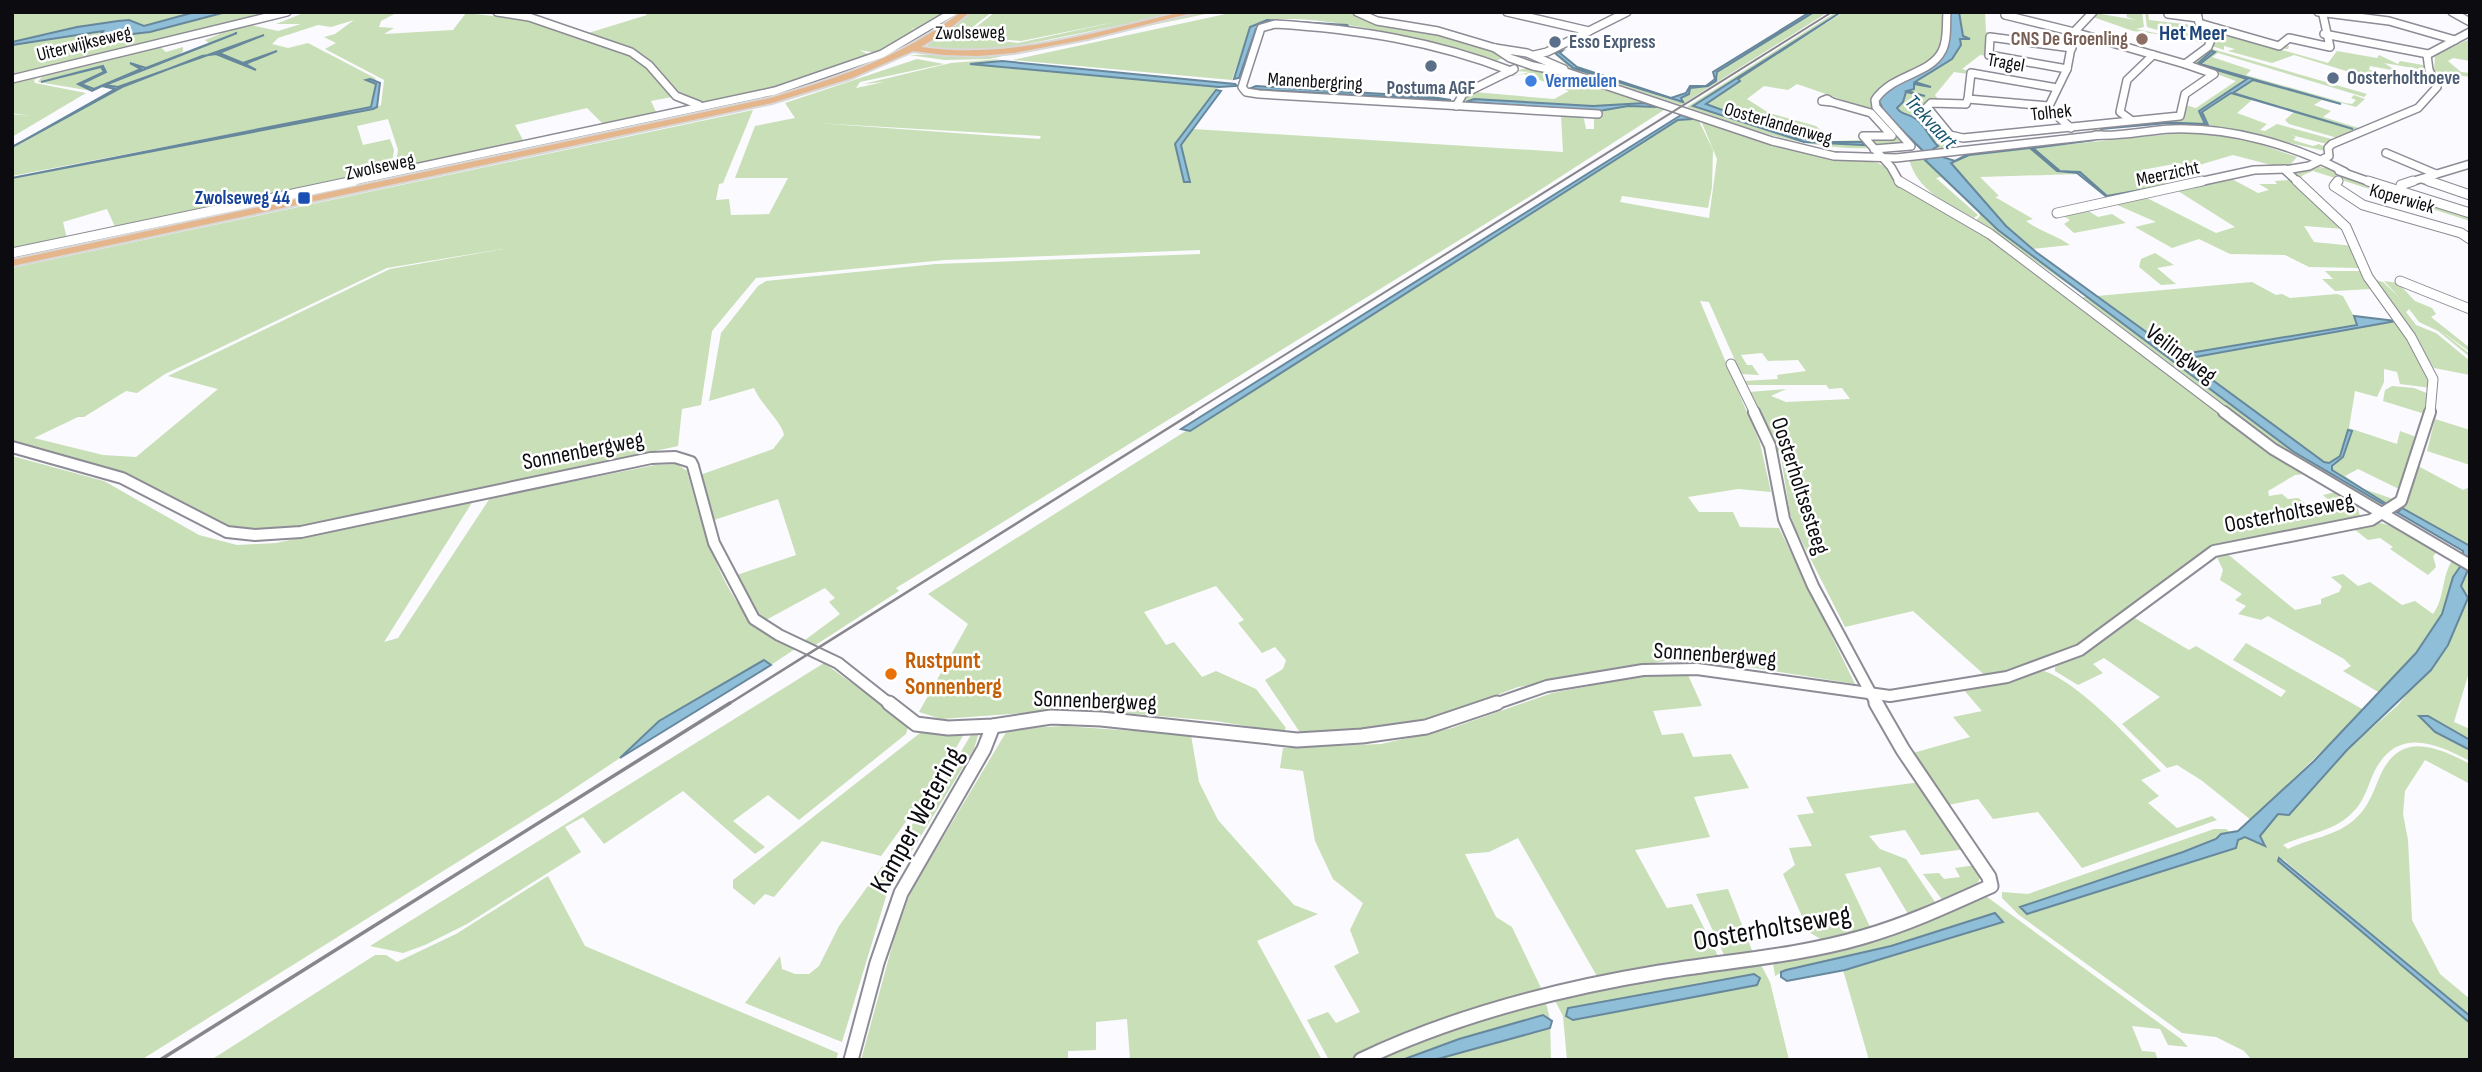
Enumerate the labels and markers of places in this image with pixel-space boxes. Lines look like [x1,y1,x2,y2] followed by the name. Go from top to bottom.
[2011,28,2128,51] place label: CNS De Groenling
[1569,31,1656,54] place label: Esso Express
[2134,31,2150,47] marker: CNS De Groenling
[1547,34,1563,50] marker: Esso Express
[1423,58,1439,74] marker: Postuma AGF
[2347,67,2460,90] place label: Oosterholthoeve
[1545,70,1617,93] place label: Vermeulen
[2325,70,2341,86] marker: Oosterholthoeve
[1523,73,1539,89] marker: Vermeulen
[1387,77,1475,100] place label: Postuma AGF
[195,187,290,210] place label: Zwolseweg 44
[296,190,312,206] marker: Zwolseweg 44
[905,647,1002,701] place label: Rustpunt Sonnenberg
[883,666,899,682] marker: Rustpunt Sonnenberg

